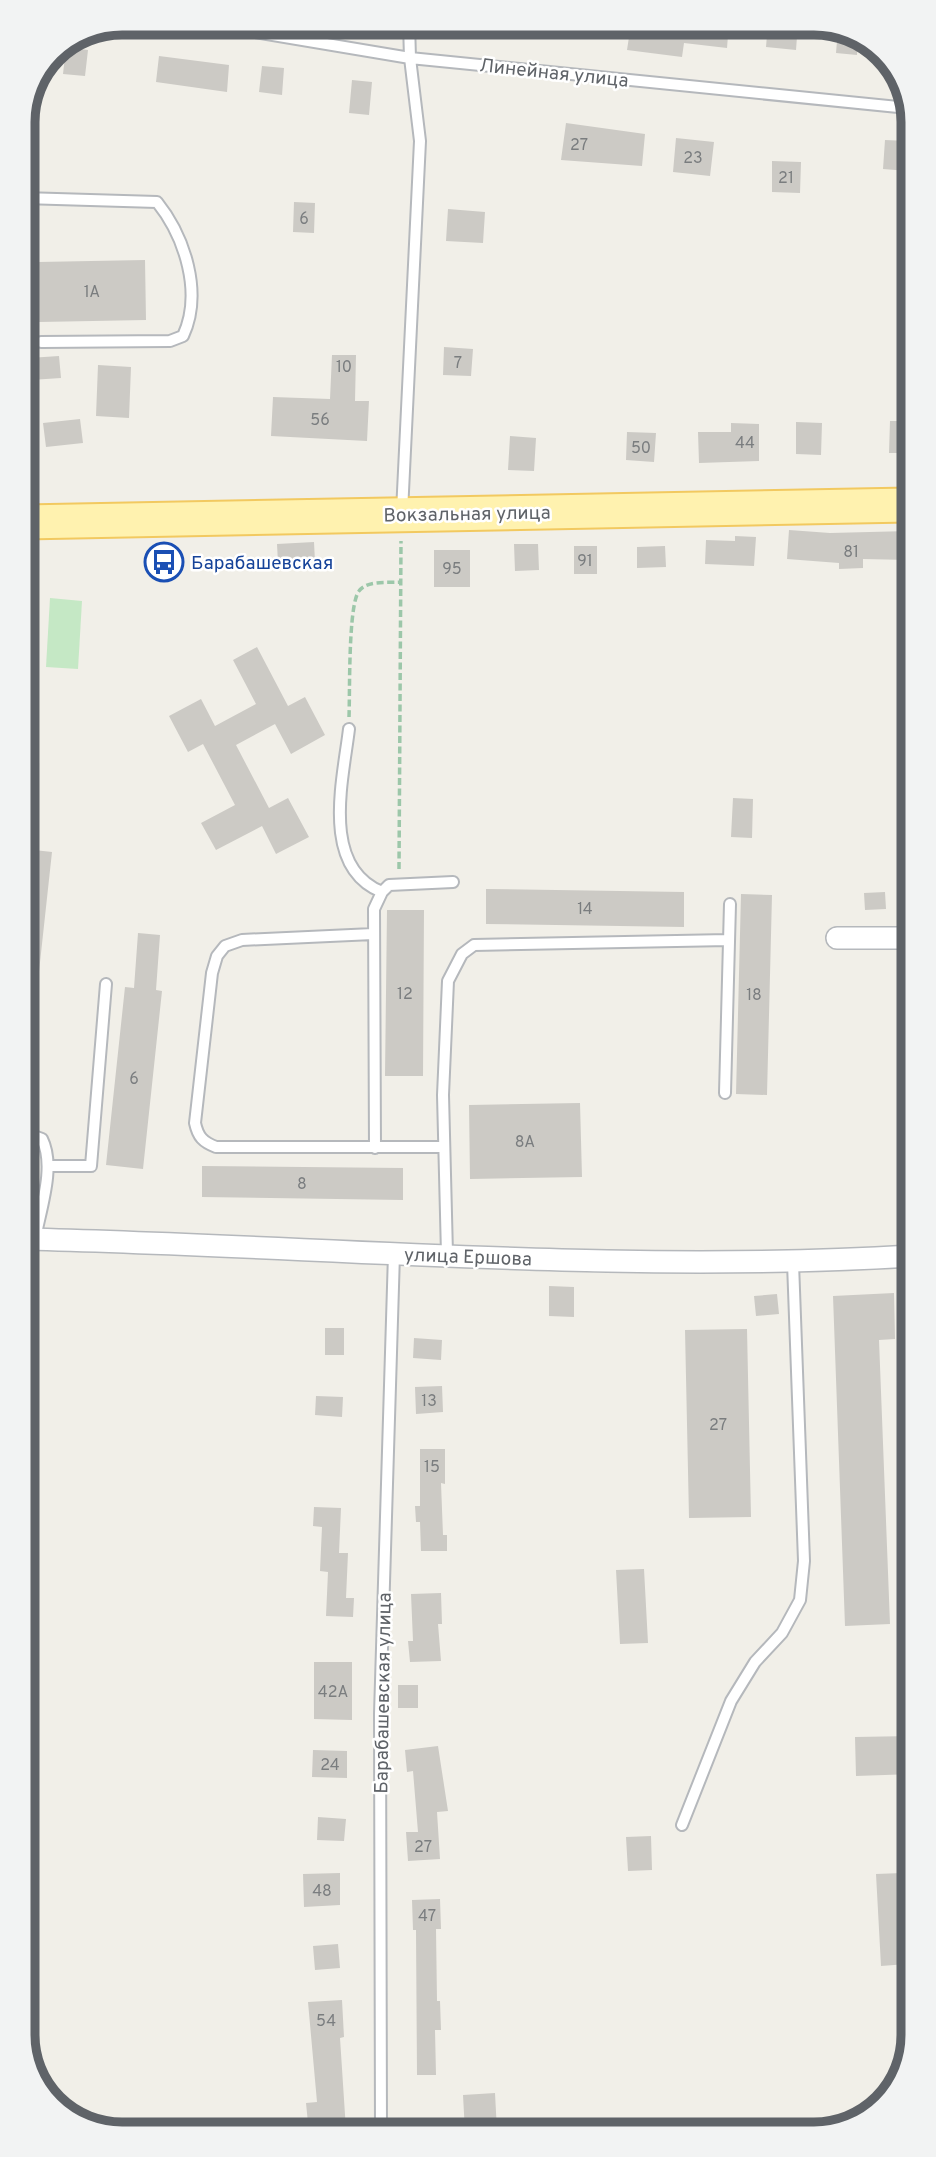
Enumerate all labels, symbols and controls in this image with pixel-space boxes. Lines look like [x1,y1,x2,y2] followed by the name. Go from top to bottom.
[478,54,630,94] street label: Линейная улица
[570,136,588,156] house number: 27
[683,149,703,169] house number: 23
[778,169,794,189] house number: 21
[299,210,309,230] house number: 6
[84,283,100,303] house number: 1А
[454,354,462,374] house number: 7
[336,358,352,378] house number: 10
[310,411,330,431] house number: 56
[735,434,755,454] house number: 44
[631,439,651,459] house number: 50
[383,502,551,528] street label: Вокзальная улица
[143,541,185,583] bus stop icon: Барабашевская
[843,543,859,563] house number: 81
[191,552,333,576] place label: Барабашевская
[577,552,593,572] house number: 91
[442,560,462,580] house number: 95
[577,900,593,920] house number: 14
[397,985,413,1005] house number: 12
[746,986,762,1006] house number: 18
[129,1070,139,1090] house number: 6
[515,1133,535,1153] house number: 8А
[297,1175,307,1195] house number: 8
[403,1244,532,1272] street label: улица Ершова
[421,1392,437,1412] house number: 13
[709,1416,727,1436] house number: 27
[424,1458,440,1478] house number: 15
[370,1592,398,1794] street label: Барабашевская улица
[318,1683,348,1703] house number: 42А
[320,1756,340,1776] house number: 24
[414,1838,432,1858] house number: 27
[312,1882,332,1902] house number: 48
[418,1907,436,1927] house number: 47
[316,2012,336,2032] house number: 54

